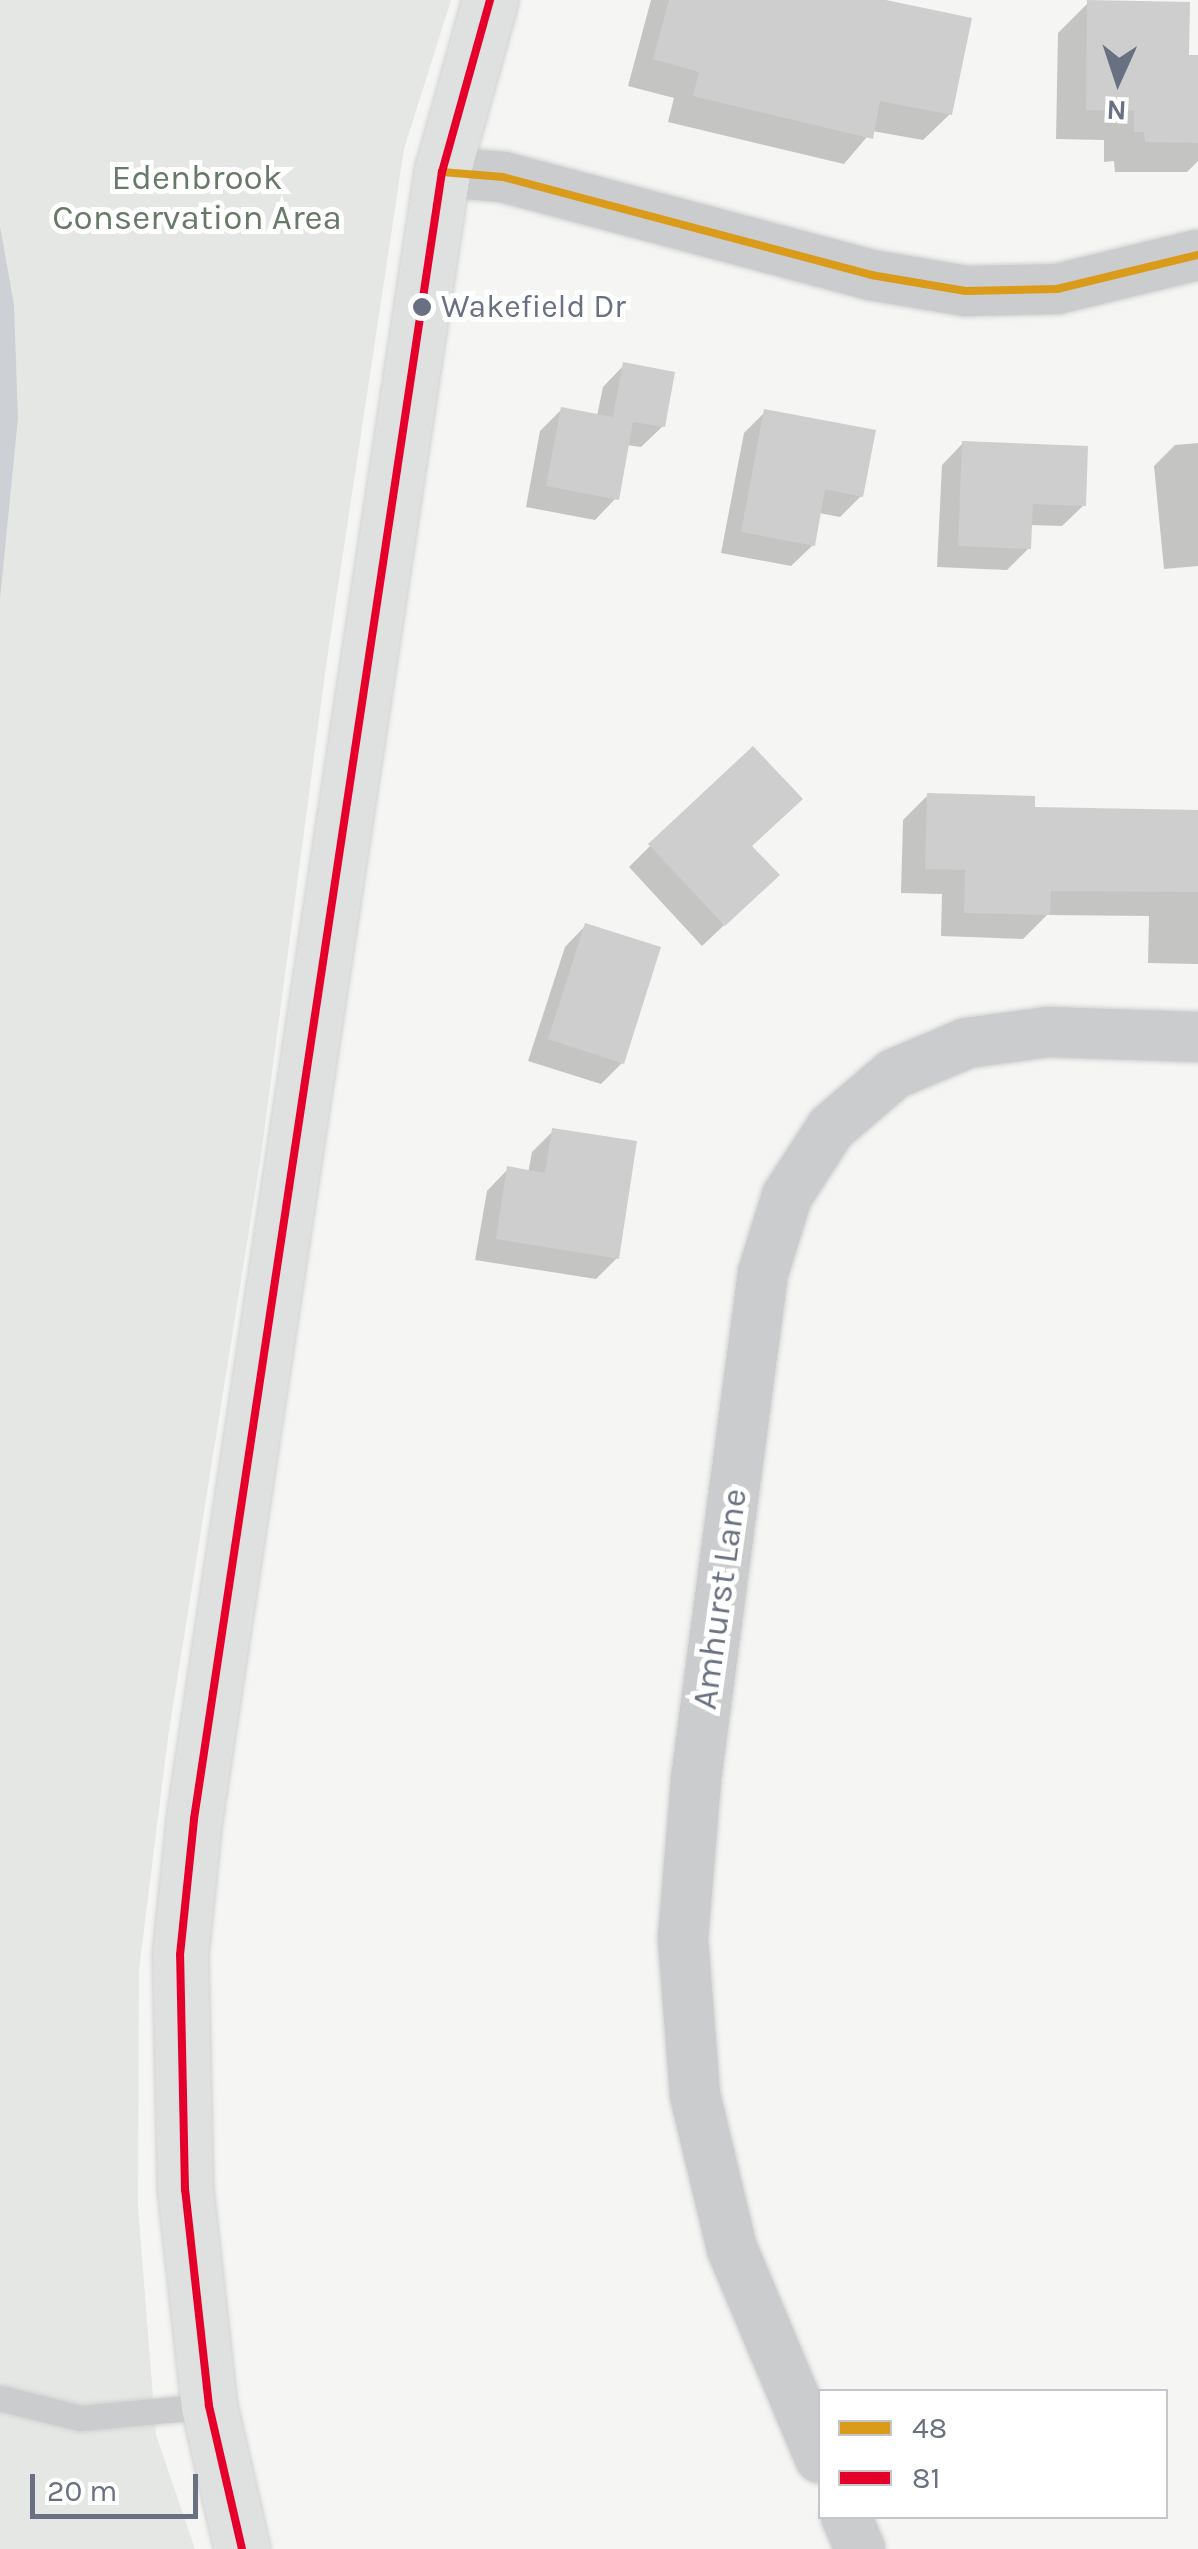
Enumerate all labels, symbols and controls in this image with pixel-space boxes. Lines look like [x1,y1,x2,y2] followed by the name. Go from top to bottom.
[1068,30,1168,130] north arrow
[1106,93,1127,127] text: N
[52,157,342,239] park label: Edenbrook Conservation Area
[441,288,626,326] place label: Wakefield Dr
[412,297,432,317] marker: Wakefield Dr
[684,1486,756,1712] street label: Amhurst Lane
[818,2389,1168,2519] legend
[912,2410,947,2446] text: 48
[35,2454,202,2516] scale bar
[912,2460,940,2496] text: 81
[47,2473,117,2509] text: 20 m

